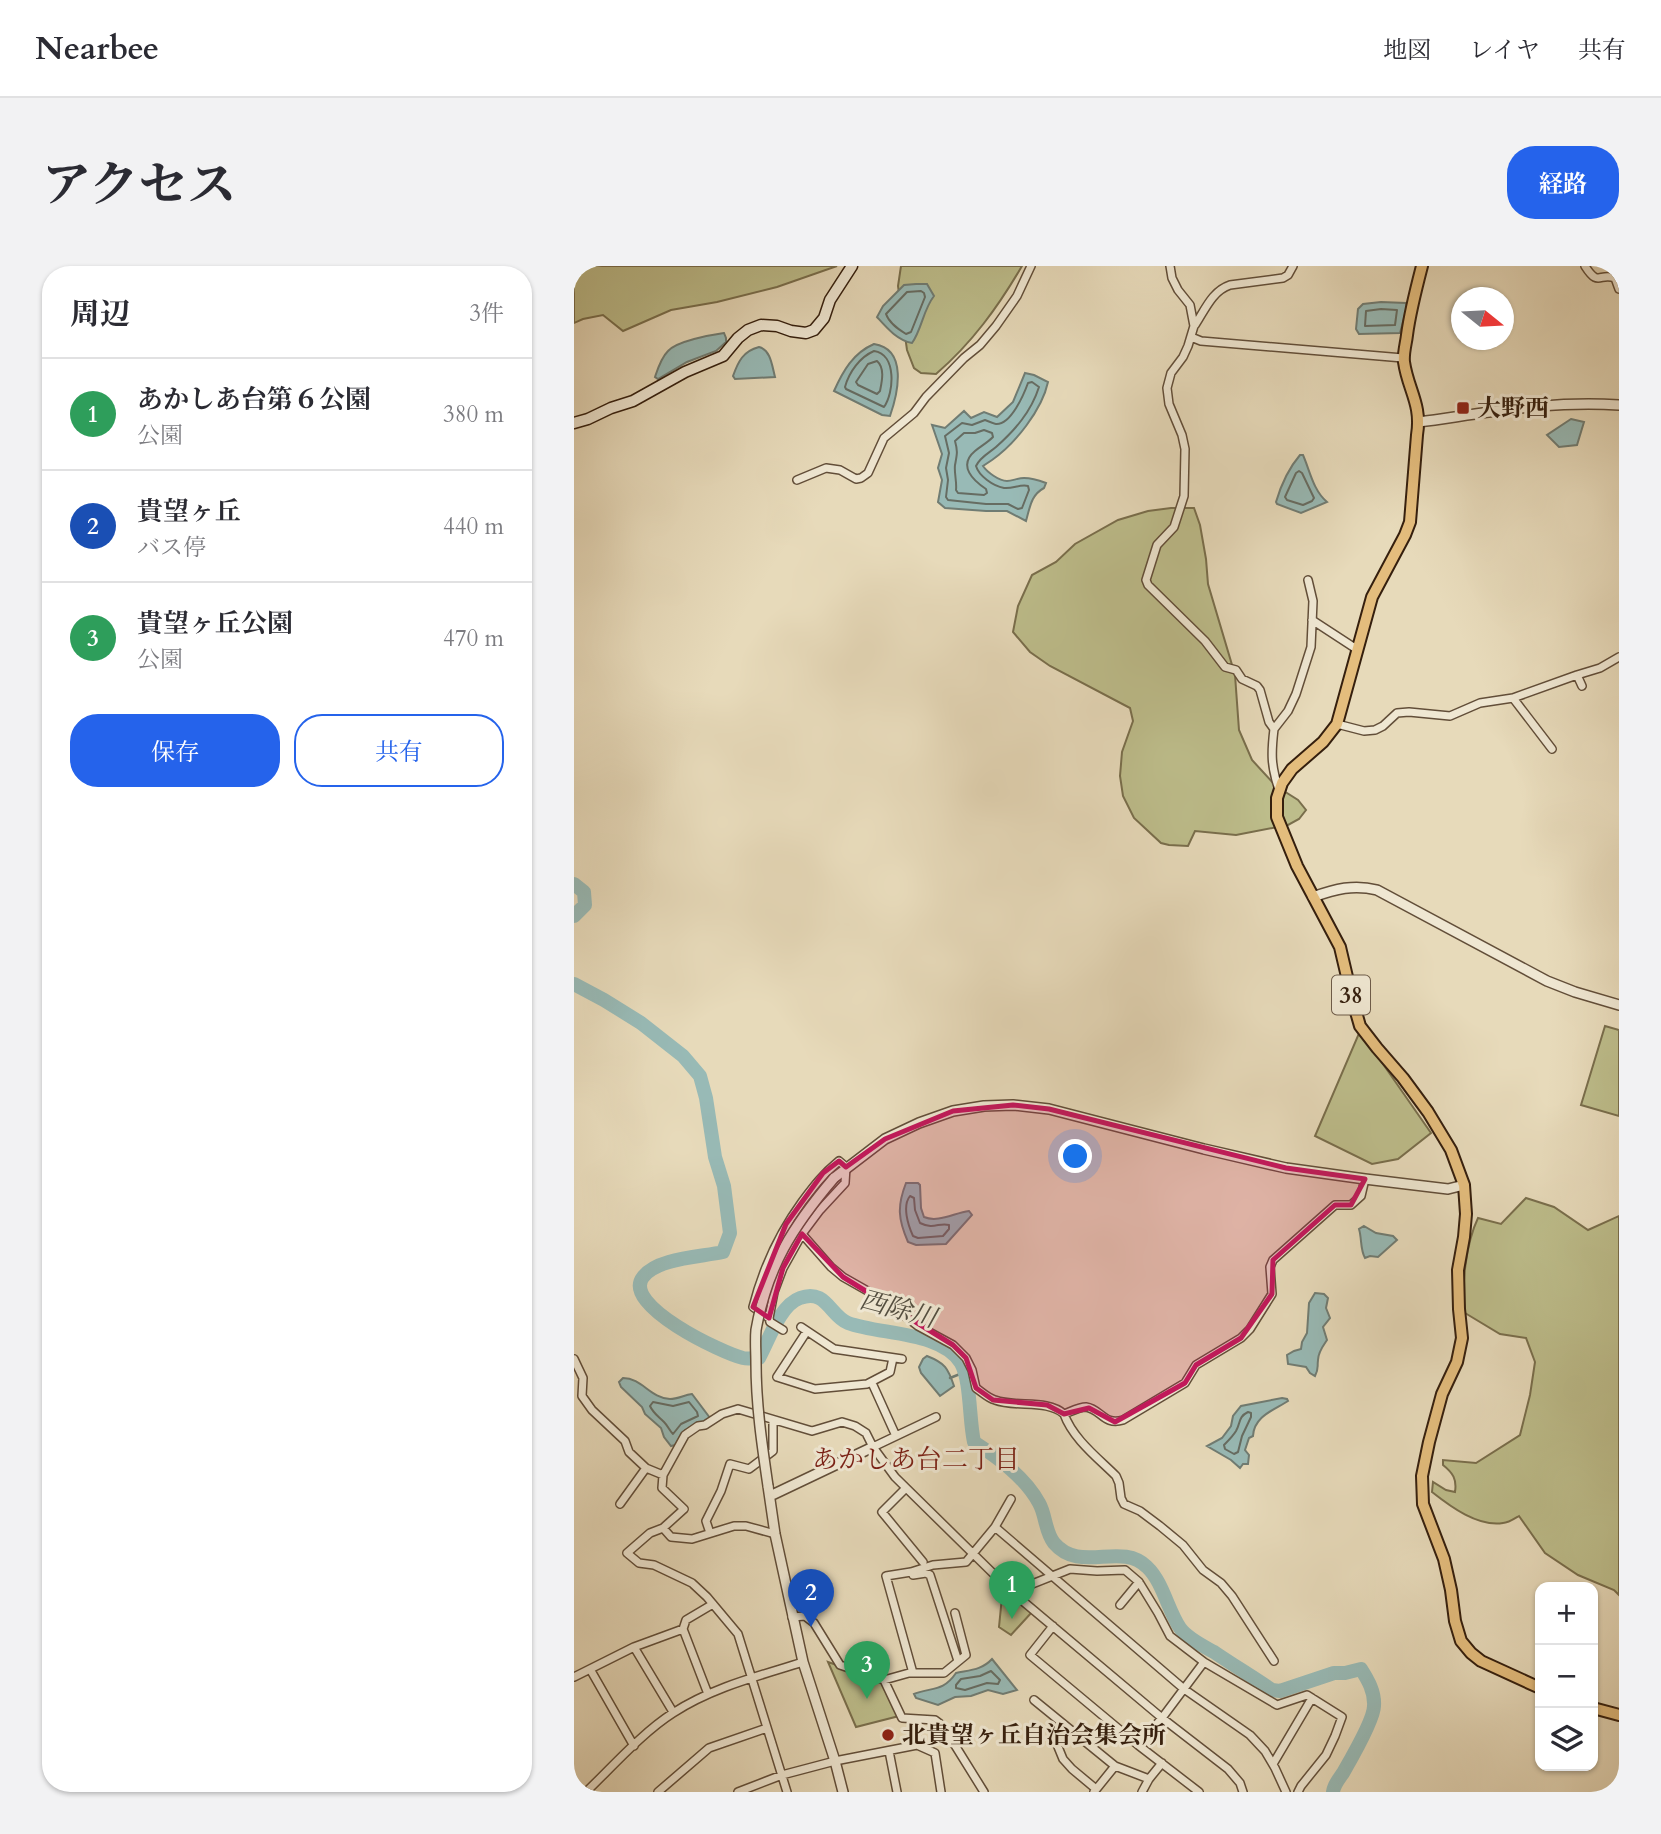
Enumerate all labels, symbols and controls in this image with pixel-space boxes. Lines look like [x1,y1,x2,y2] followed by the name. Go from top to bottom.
[35,26,159,71] text: Nearbee
[1383,34,1431,67] text: 地図
[1469,34,1540,67] text: レイヤ
[1578,34,1626,67] text: 共有
[1507,146,1619,219] button: 経路
[42,152,237,219] text: アクセス
[1451,287,1514,350] north arrow
[70,294,130,335] text: 周辺
[469,298,504,329] text: 3件
[137,382,371,417] text: あかしあ台第６公園
[1477,392,1549,425] place label: 大野西
[87,399,99,430] text: 1
[443,399,504,430] text: 380 m
[1455,400,1471,416] marker: 大野西
[137,420,183,451] text: 公園
[137,494,241,529] text: 貴望ヶ丘
[87,511,99,542] text: 2
[443,511,504,542] text: 440 m
[137,532,206,563] text: バス停
[137,606,293,641] text: 貴望ヶ丘公園
[87,623,99,654] text: 3
[443,623,504,654] text: 470 m
[137,644,183,675] text: 公園
[70,714,280,787] button: 保存
[294,714,504,787] button: 共有
[1332,975,1370,1014] road number: 38
[1058,1139,1092,1173] your location
[856,1282,943,1337] water label: 西除川
[812,1442,1020,1477] district label: あかしあ台二丁目
[989,1561,1035,1619] pin: 1
[788,1569,834,1627] pin: 2
[1535,1582,1598,1771] map controls
[1535,1582,1598,1645] button: +
[844,1641,890,1699] pin: 3
[1535,1645,1598,1708] button: −
[1535,1708,1598,1771] button: layers
[902,1719,1166,1752] place label: 北貴望ヶ丘自治会集会所
[880,1727,896,1743] marker: 北貴望ヶ丘自治会集会所

